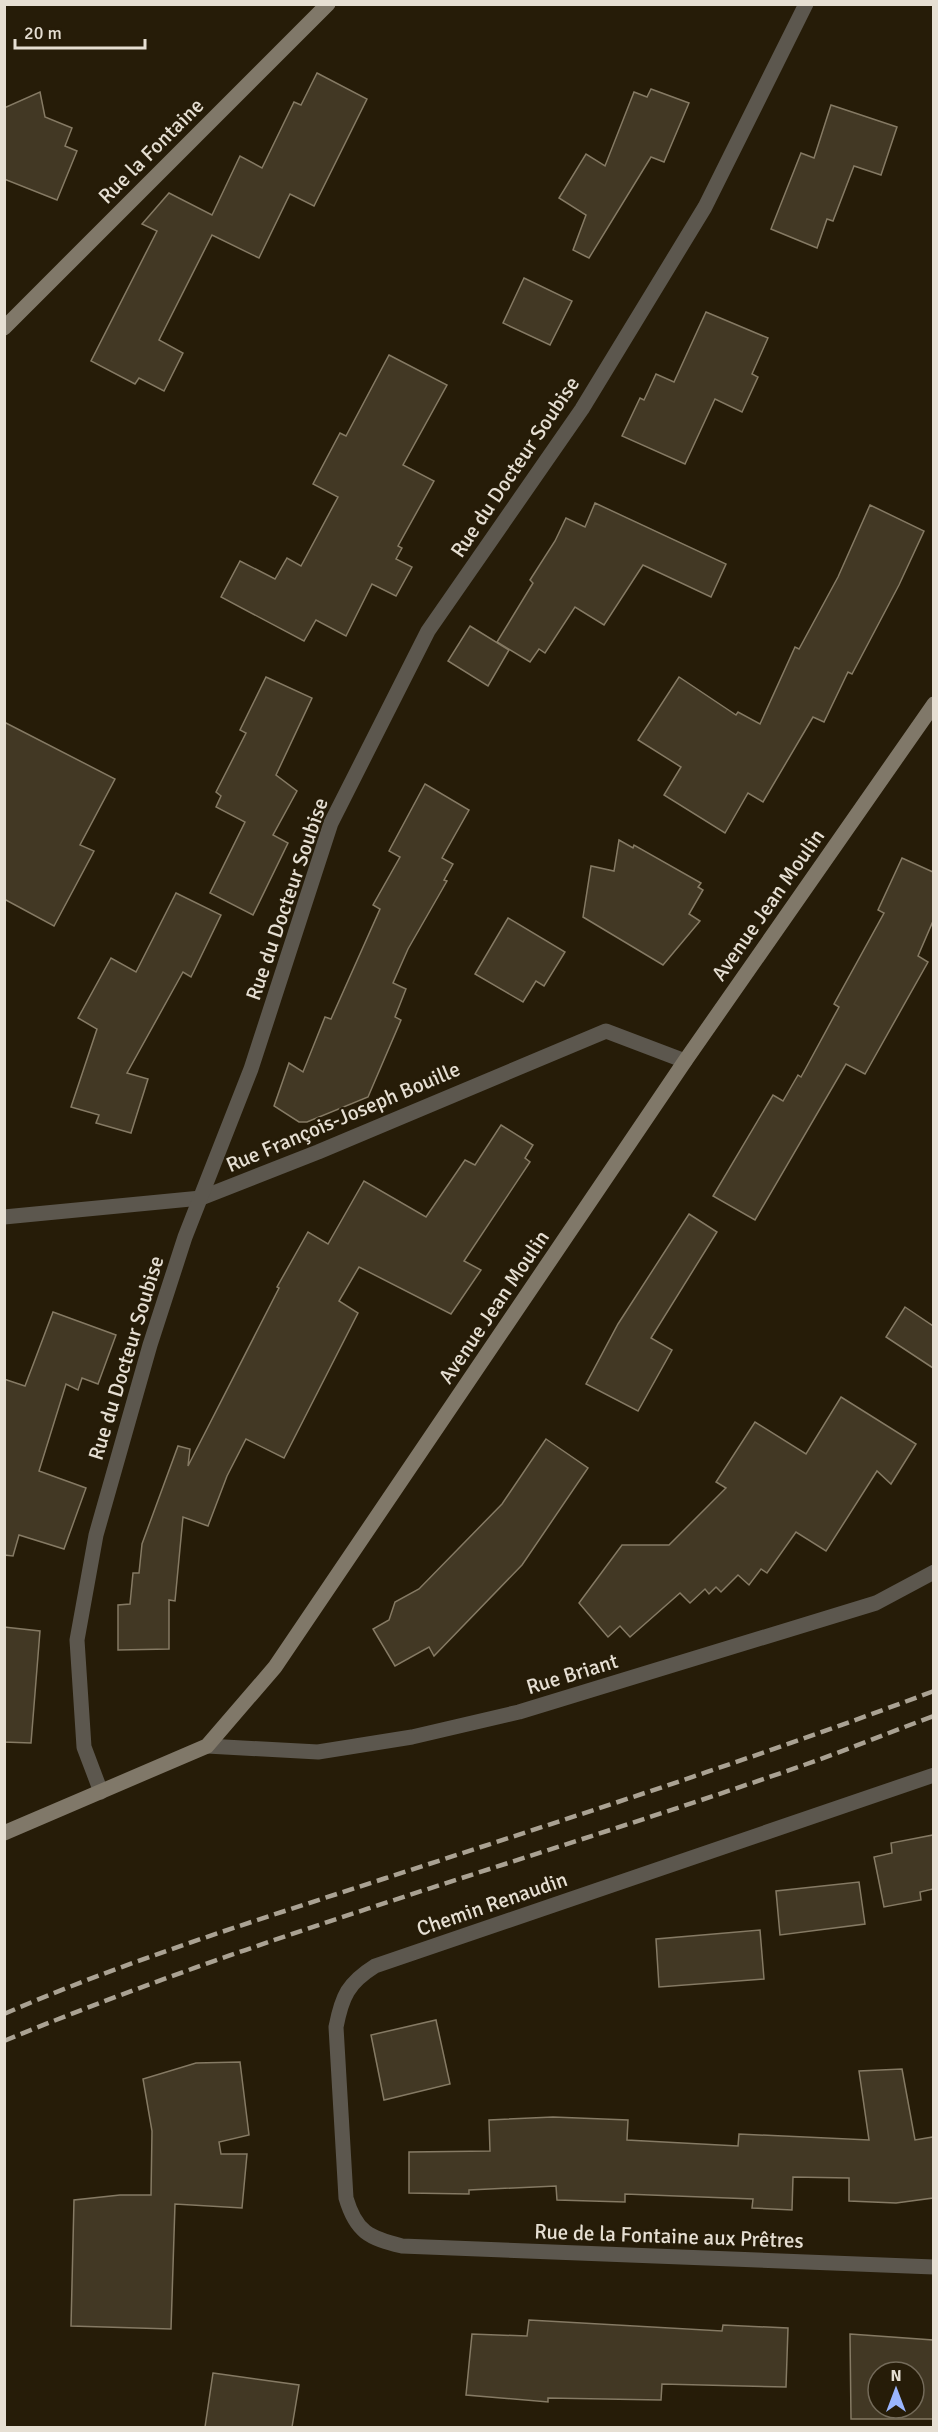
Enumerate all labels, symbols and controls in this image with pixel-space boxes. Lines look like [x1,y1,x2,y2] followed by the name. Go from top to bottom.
[15,12,146,50] scale bar
[24,22,62,44] text: 20 m
[93,93,209,209] street label: Rue la Fontaine
[445,372,585,562] street label: Rue du Docteur Soubise
[240,794,334,1004] street label: Rue du Docteur Soubise
[706,824,830,986] street label: Avenue Jean Moulin
[222,1056,464,1178] street label: Rue François-Joseph Bouille
[433,1225,555,1389] street label: Avenue Jean Moulin
[83,1253,169,1463] street label: Rue du Docteur Soubise
[523,1648,621,1700] street label: Rue Briant
[413,1866,571,1942] street label: Chemin Renaudin
[534,2218,804,2254] street label: Rue de la Fontaine aux Prêtres
[866,2360,926,2420] north arrow
[890,2366,902,2386] text: N

